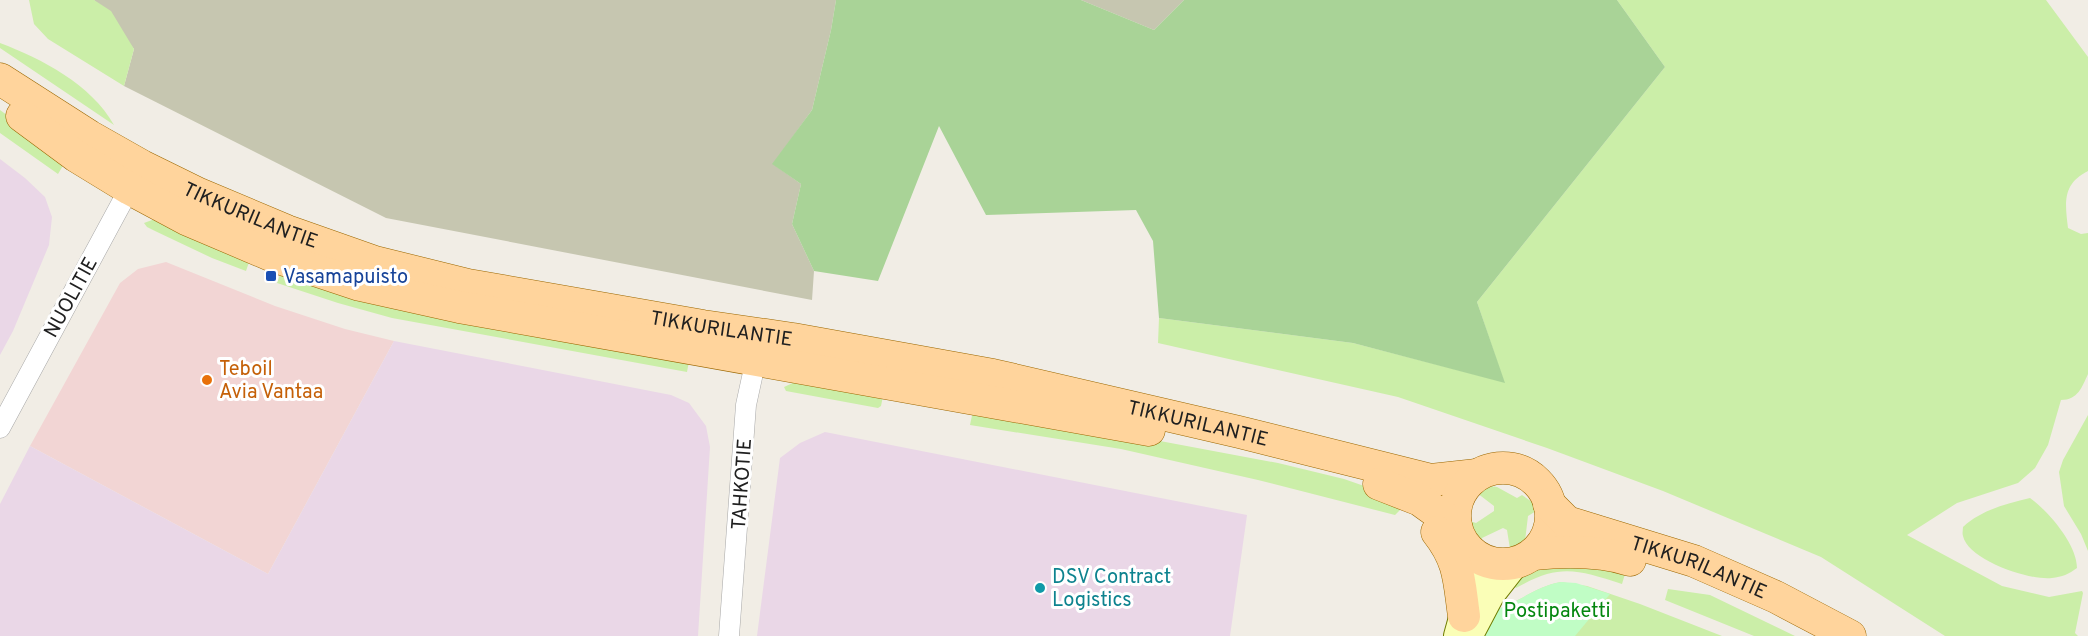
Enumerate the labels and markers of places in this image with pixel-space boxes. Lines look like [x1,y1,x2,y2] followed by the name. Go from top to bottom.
[283,265,408,291] place label: Vasamapuisto
[264,269,278,283] marker: Vasamapuisto
[219,357,323,406] place label: Teboil Avia Vantaa
[200,373,214,387] marker: Teboil Avia Vantaa
[1052,565,1171,614] place label: DSV Contract Logistics
[1033,581,1047,595] marker: DSV Contract Logistics

